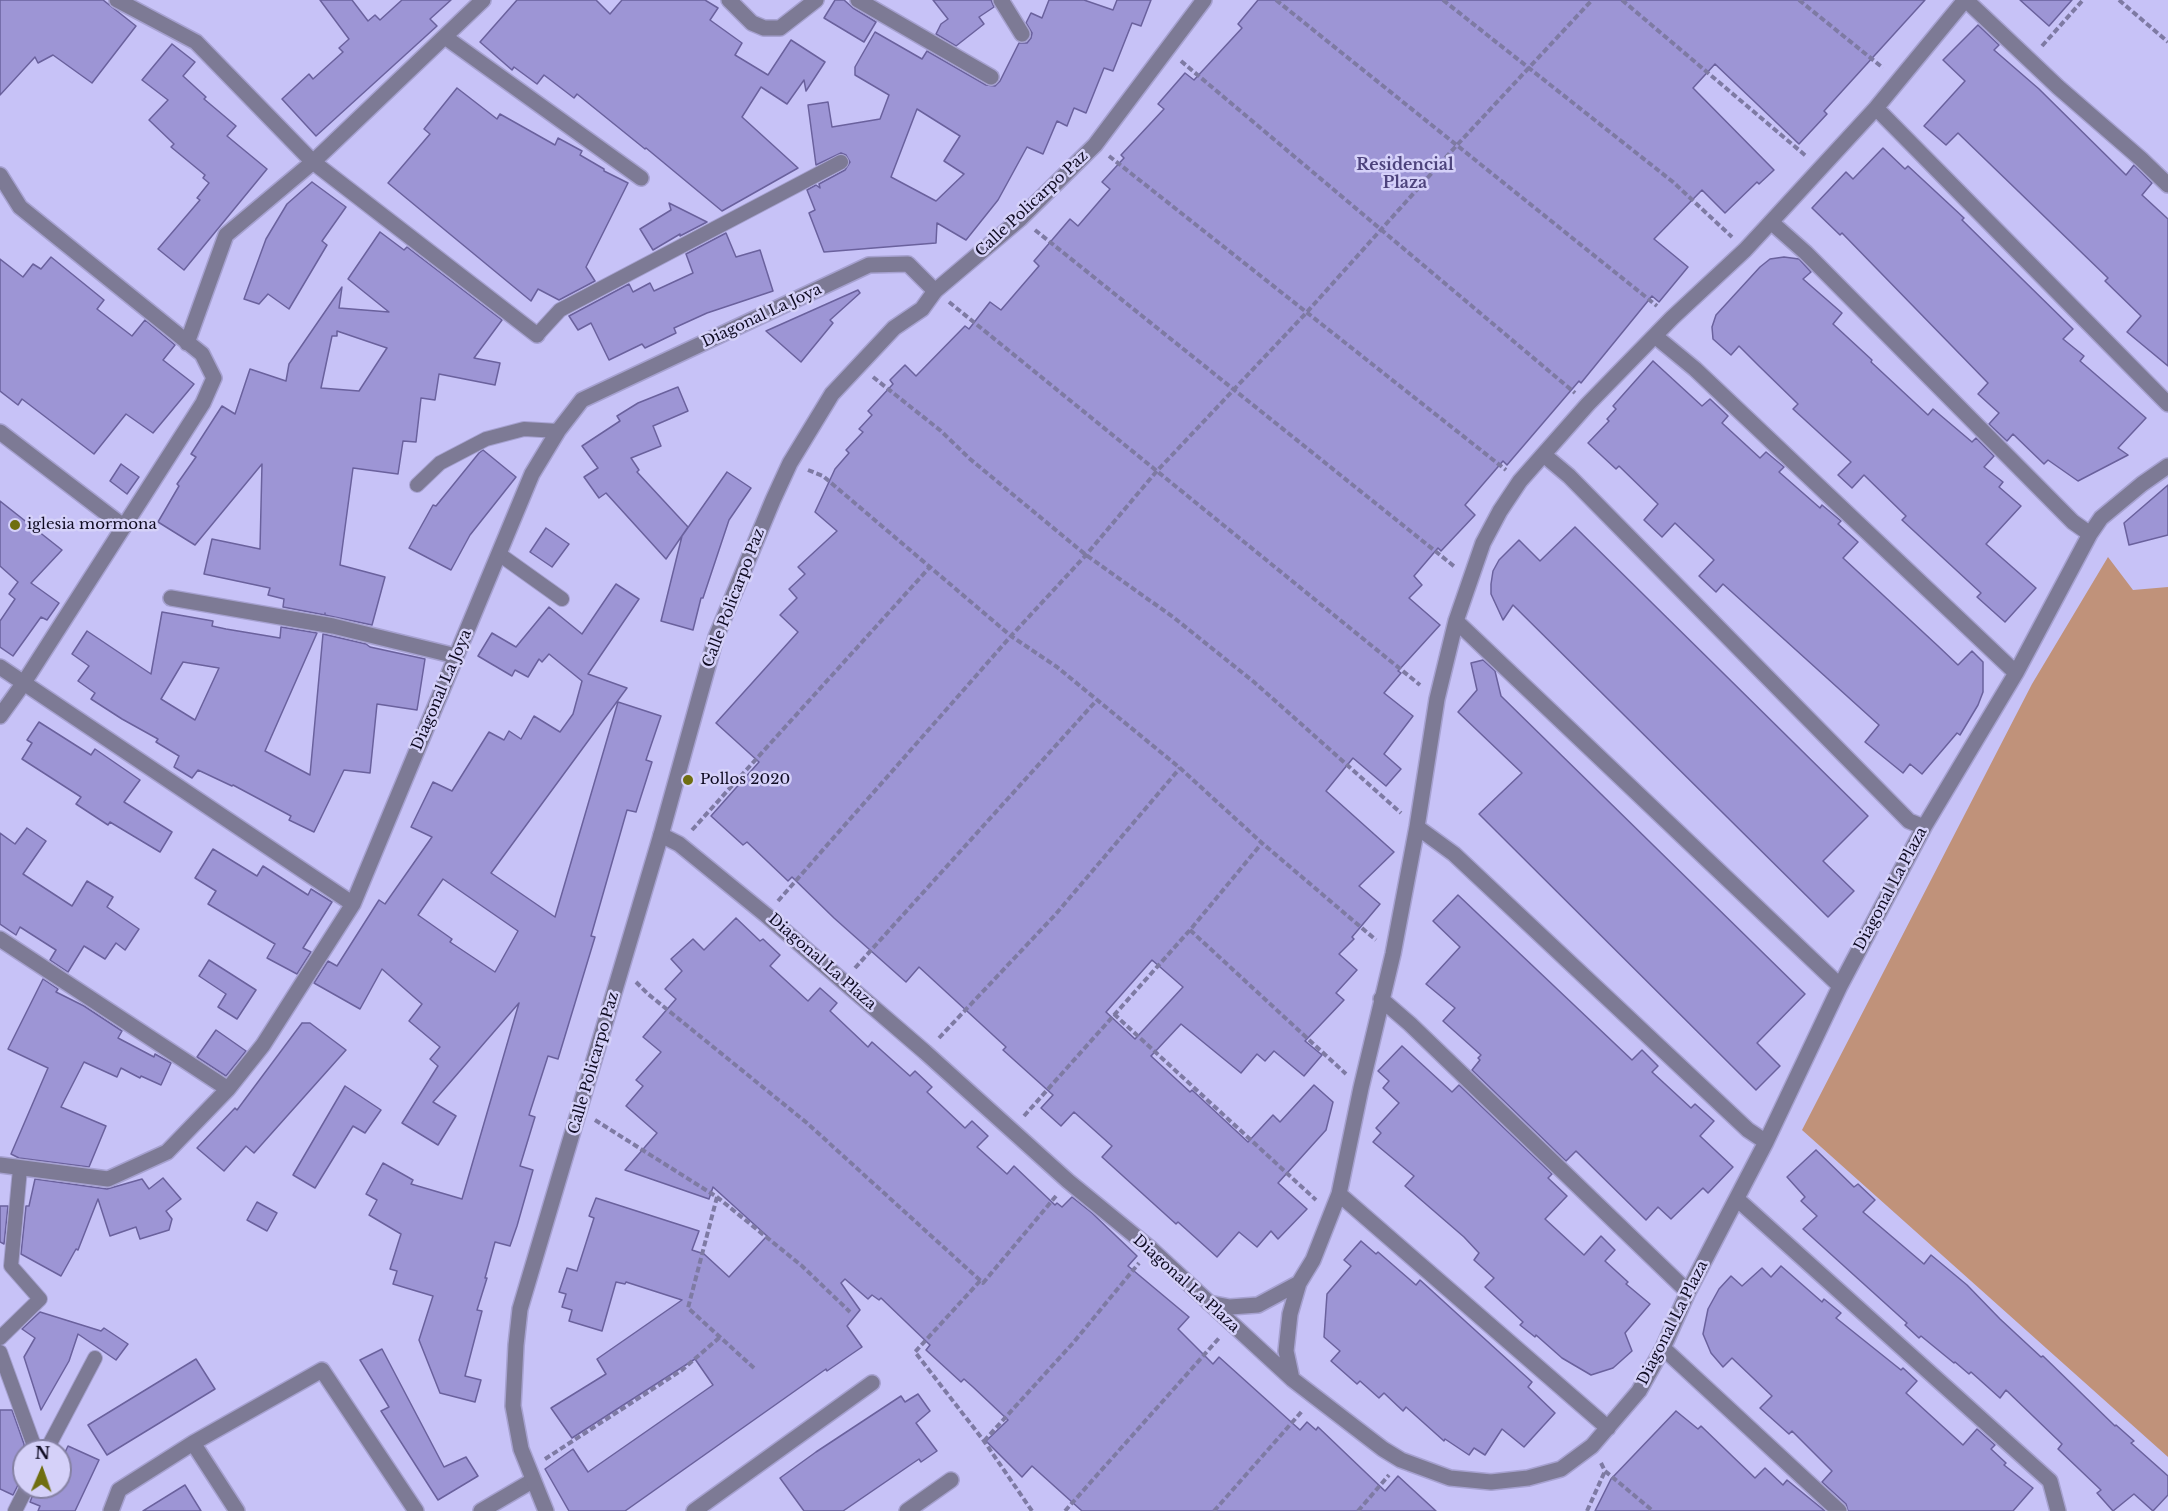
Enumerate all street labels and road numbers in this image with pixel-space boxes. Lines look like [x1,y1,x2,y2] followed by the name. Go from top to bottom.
[972,147,1092,261] street label: Calle Policarpo Paz
[700,280,824,352] street label: Diagonal La Joya
[699,526,769,670] street label: Calle Policarpo Paz
[408,627,476,753] street label: Diagonal La Joya
[1851,824,1931,954] street label: Diagonal La Plaza
[764,910,880,1014] street label: Diagonal La Plaza
[565,990,623,1136] street label: Calle Policarpo Paz
[1129,1232,1243,1336] street label: Diagonal La Plaza
[1634,1258,1712,1388] street label: Diagonal La Plaza

